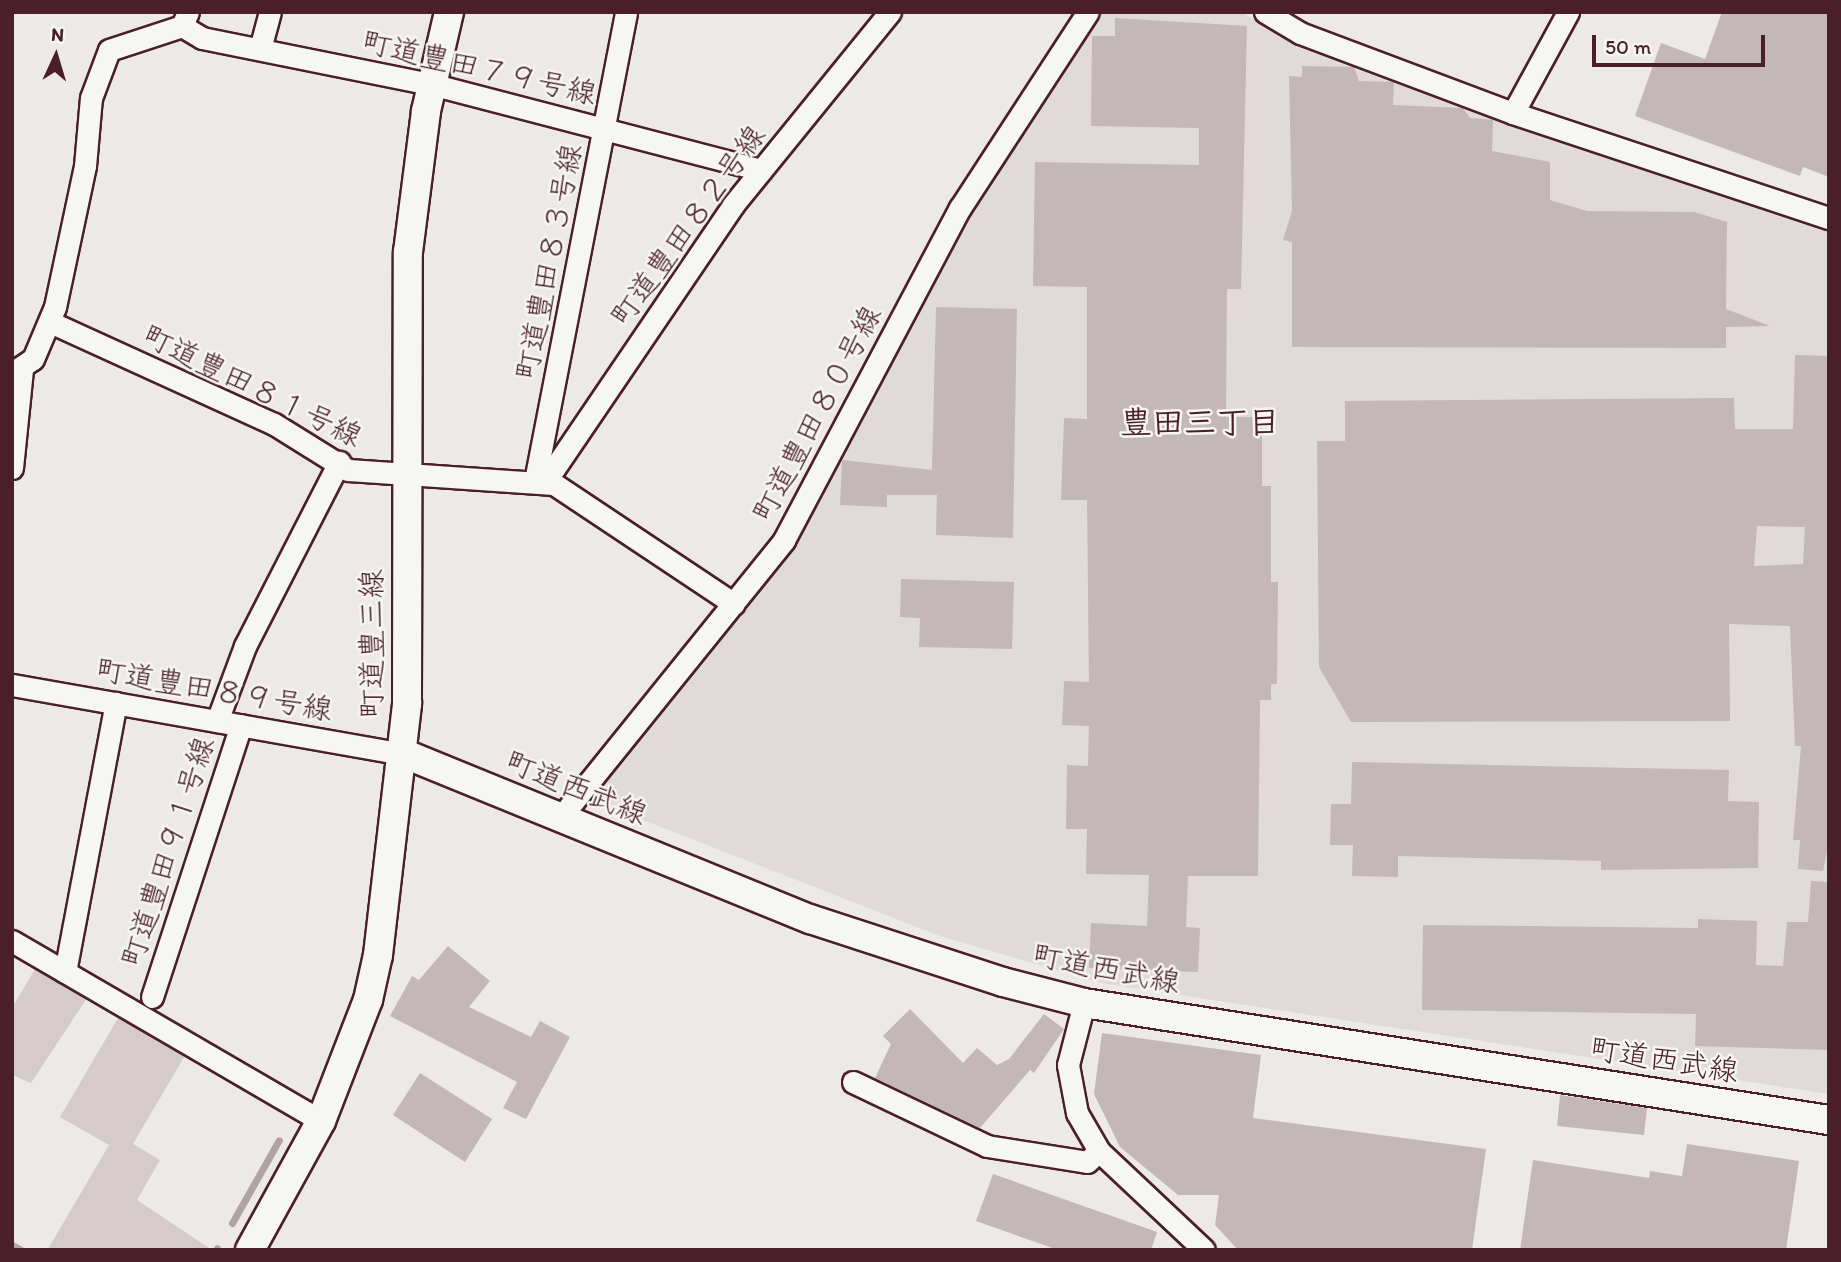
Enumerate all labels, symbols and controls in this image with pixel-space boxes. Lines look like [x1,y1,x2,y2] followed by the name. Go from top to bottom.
[21,21,91,91] north arrow
[1596,21,1769,65] scale bar
[50,23,65,46] text: N
[358,23,600,113] street label: 町道豊田７９号線
[1605,34,1651,59] text: 50 m
[603,118,773,334] street label: 町道豊田８２号線
[508,141,590,383] street label: 町道豊田８３号線
[745,300,889,528] street label: 町道豊田８０号線
[136,317,368,455] street label: 町道豊田８１号線
[1120,403,1280,441] district label: 豊田三丁目
[354,569,390,719] street label: 町道豊三線
[93,651,335,729] street label: 町道豊田８９号線
[114,732,222,972] street label: 町道豊田９１号線
[500,743,652,833] street label: 町道西武線
[1029,937,1183,1001] street label: 町道西武線
[1587,1030,1741,1090] street label: 町道西武線

